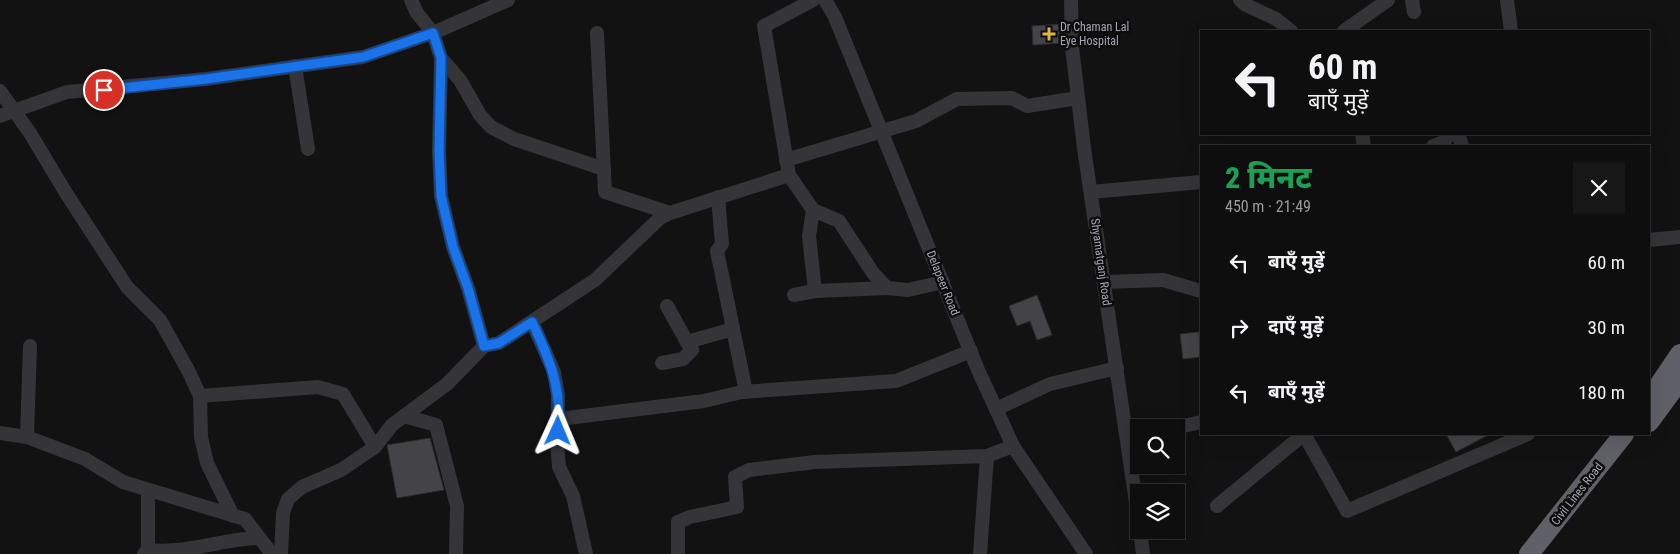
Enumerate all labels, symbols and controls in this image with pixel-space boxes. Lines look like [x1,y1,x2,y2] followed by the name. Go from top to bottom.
[1060,20,1129,48] place label: Dr Chaman Lal Eye Hospital
[1042,27,1056,41] marker: Dr Chaman Lal Eye Hospital
[1308,47,1377,88] text: 60 m
[1225,50,1290,115] icon: left
[83,69,125,111] pin
[90,76,118,104] icon: arrive
[1308,89,1368,114] text: बाएँ मुड़ें
[1225,160,1312,195] text: 2 मिनट
[1573,162,1625,214] button: close
[1225,197,1311,216] text: 450 m · 21:49
[1088,217,1114,307] street label: Shyamatganj Road
[924,249,962,317] street label: Delapeer Road
[1225,249,1253,277] icon: left
[1268,250,1324,273] text: बाएँ मुड़ें
[1588,251,1625,274] text: 60 m
[1225,314,1253,342] icon: right
[1268,315,1323,338] text: दाएँ मुड़ें
[1588,316,1625,339] text: 30 m
[1225,379,1253,407] icon: left
[1268,380,1324,403] text: बाएँ मुड़ें
[1578,381,1625,404] text: 180 m
[531,404,583,456] position arrow
[1130,419,1185,539] map controls
[1130,419,1185,474] button: search
[1548,460,1606,528] street label: Civil Lines Road
[1130,484,1185,539] button: layers

